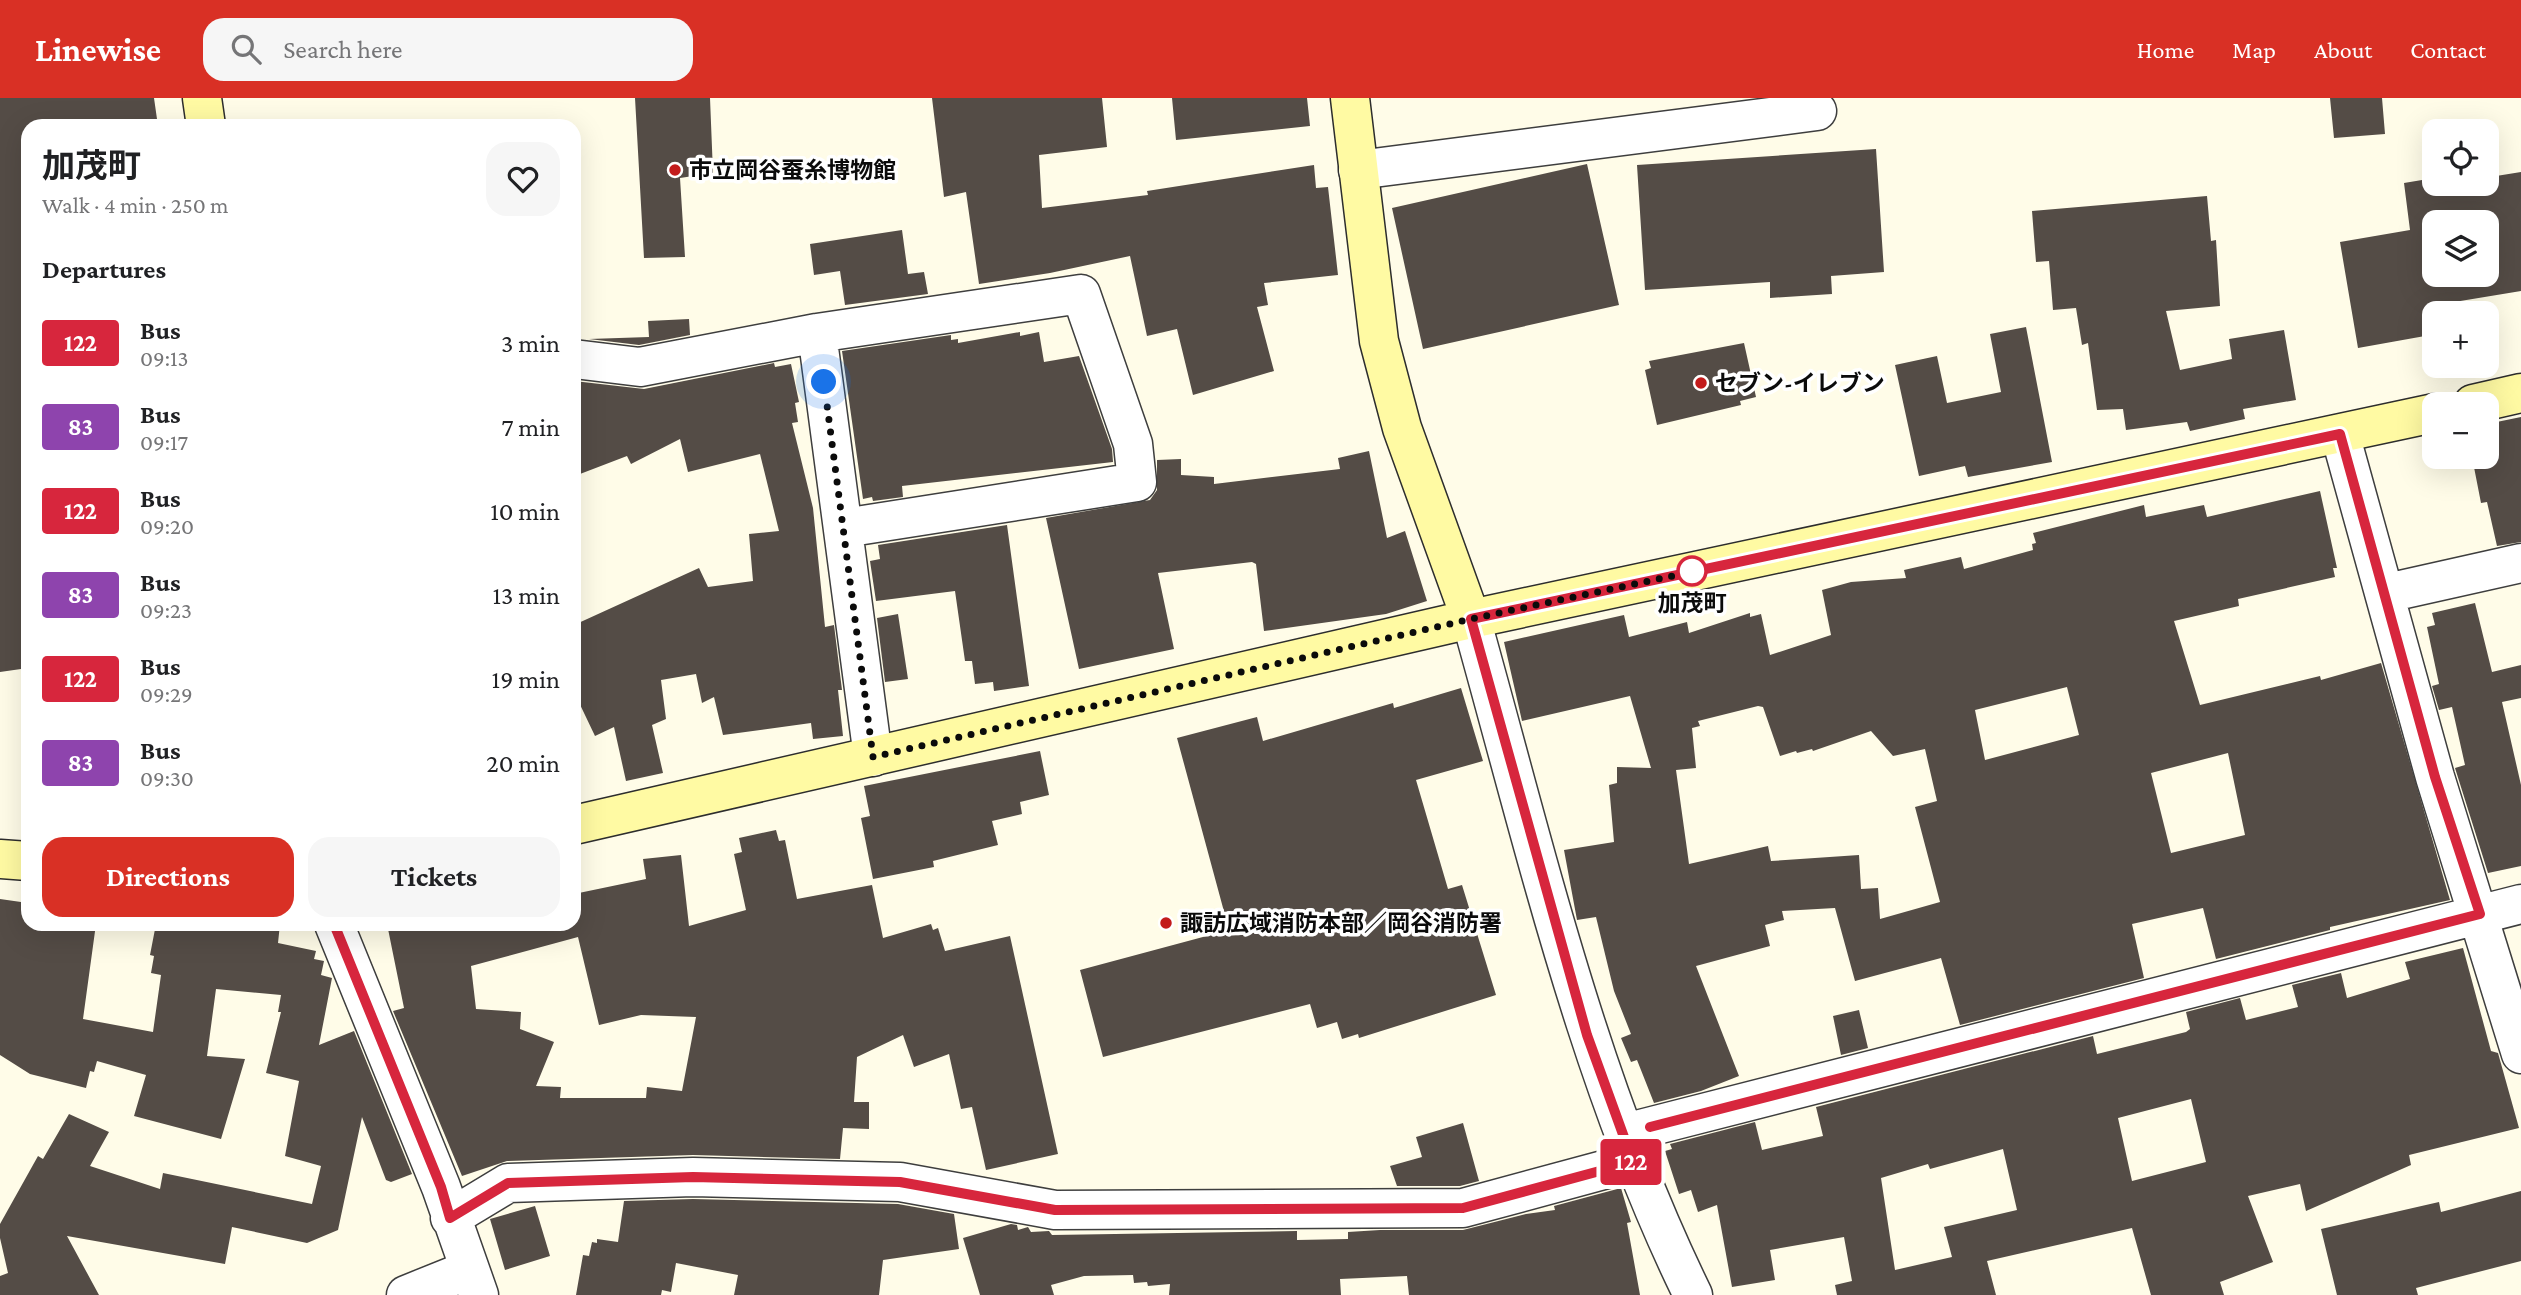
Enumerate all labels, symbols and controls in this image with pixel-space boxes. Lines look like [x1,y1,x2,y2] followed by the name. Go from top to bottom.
[203,18,693,81] search box
[227,30,265,68] icon: search
[35,31,161,68] text: Linewise
[283,35,403,64] text: Search here
[2137,36,2194,63] text: Home
[2232,36,2276,63] text: Map
[2314,36,2372,63] text: About
[2410,36,2486,63] text: Contact
[2422,119,2499,469] map controls
[2422,119,2499,196] button: locate
[486,142,560,216] button: heart
[42,147,141,184] text: 加茂町
[689,157,896,183] place label: 市立岡谷蚕糸博物館
[667,162,683,178] marker: 市立岡谷蚕糸博物館
[42,192,229,218] text: Walk · 4 min · 250 m
[2422,210,2499,287] button: layers
[42,255,166,284] text: Departures
[2422,301,2499,378] button: +
[140,316,181,345] text: Bus
[64,329,97,356] text: 122
[501,329,560,358] text: 3 min
[140,345,189,371] text: 09:13
[806,364,841,399] your location
[1715,370,1885,396] place label: セブン-イレブン
[1693,375,1709,391] marker: セブン-イレブン
[2422,392,2499,469] button: −
[140,400,181,429] text: Bus
[68,413,93,440] text: 83
[501,413,560,442] text: 7 min
[140,429,188,455] text: 09:17
[140,484,181,513] text: Bus
[64,497,97,524] text: 122
[490,497,560,526] text: 10 min
[140,513,194,539] text: 09:20
[1677,556,1707,586] marker: 加茂町
[140,568,181,597] text: Bus
[68,581,93,608] text: 83
[492,581,560,610] text: 13 min
[1658,590,1727,616] place label: 加茂町
[140,597,192,623] text: 09:23
[140,652,181,681] text: Bus
[64,665,97,692] text: 122
[492,665,560,694] text: 19 min
[140,681,193,707] text: 09:29
[140,736,181,765] text: Bus
[68,749,93,776] text: 83
[486,749,560,778] text: 20 min
[140,765,194,791] text: 09:30
[42,837,294,917] button: Directions
[308,837,560,917] button: Tickets
[1180,910,1502,936] place label: 諏訪広域消防本部／岡谷消防署
[1158,915,1174,931] marker: 諏訪広域消防本部／岡谷消防署
[1591,1139,1671,1185] line badge: 122
[1614,1148,1648,1175] text: 122

